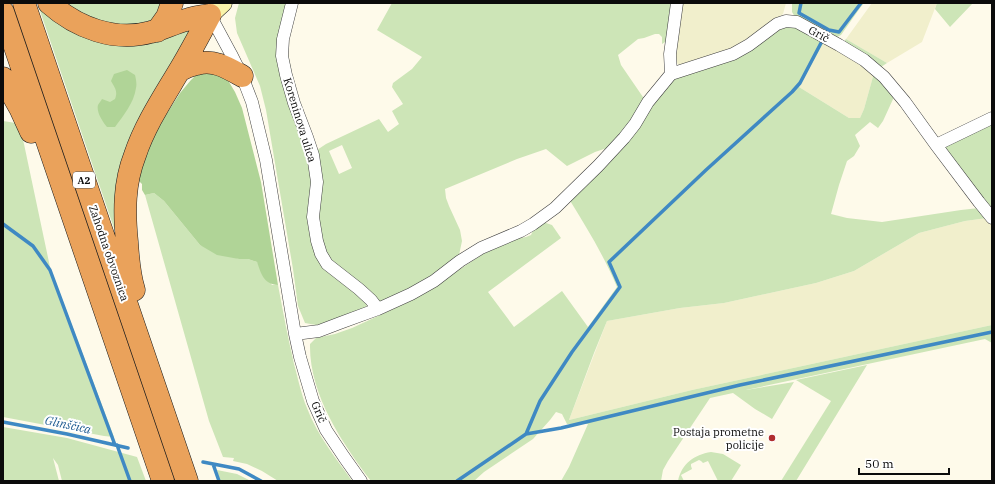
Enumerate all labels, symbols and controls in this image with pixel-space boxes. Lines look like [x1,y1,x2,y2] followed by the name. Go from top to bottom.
[806,23,832,45] street label: Grič
[280,76,320,164] street label: Koreninova ulica
[73,172,95,188] road number: A2
[86,203,132,303] street label: Zahodna obvoznica
[308,399,330,425] street label: Grič
[44,412,93,437] water label: Glinščica
[673,425,764,452] place label: Postaja prometne policije
[767,433,777,443] marker: Postaja prometne policije
[859,450,949,476] scale bar
[865,456,894,471] text: 50 m

